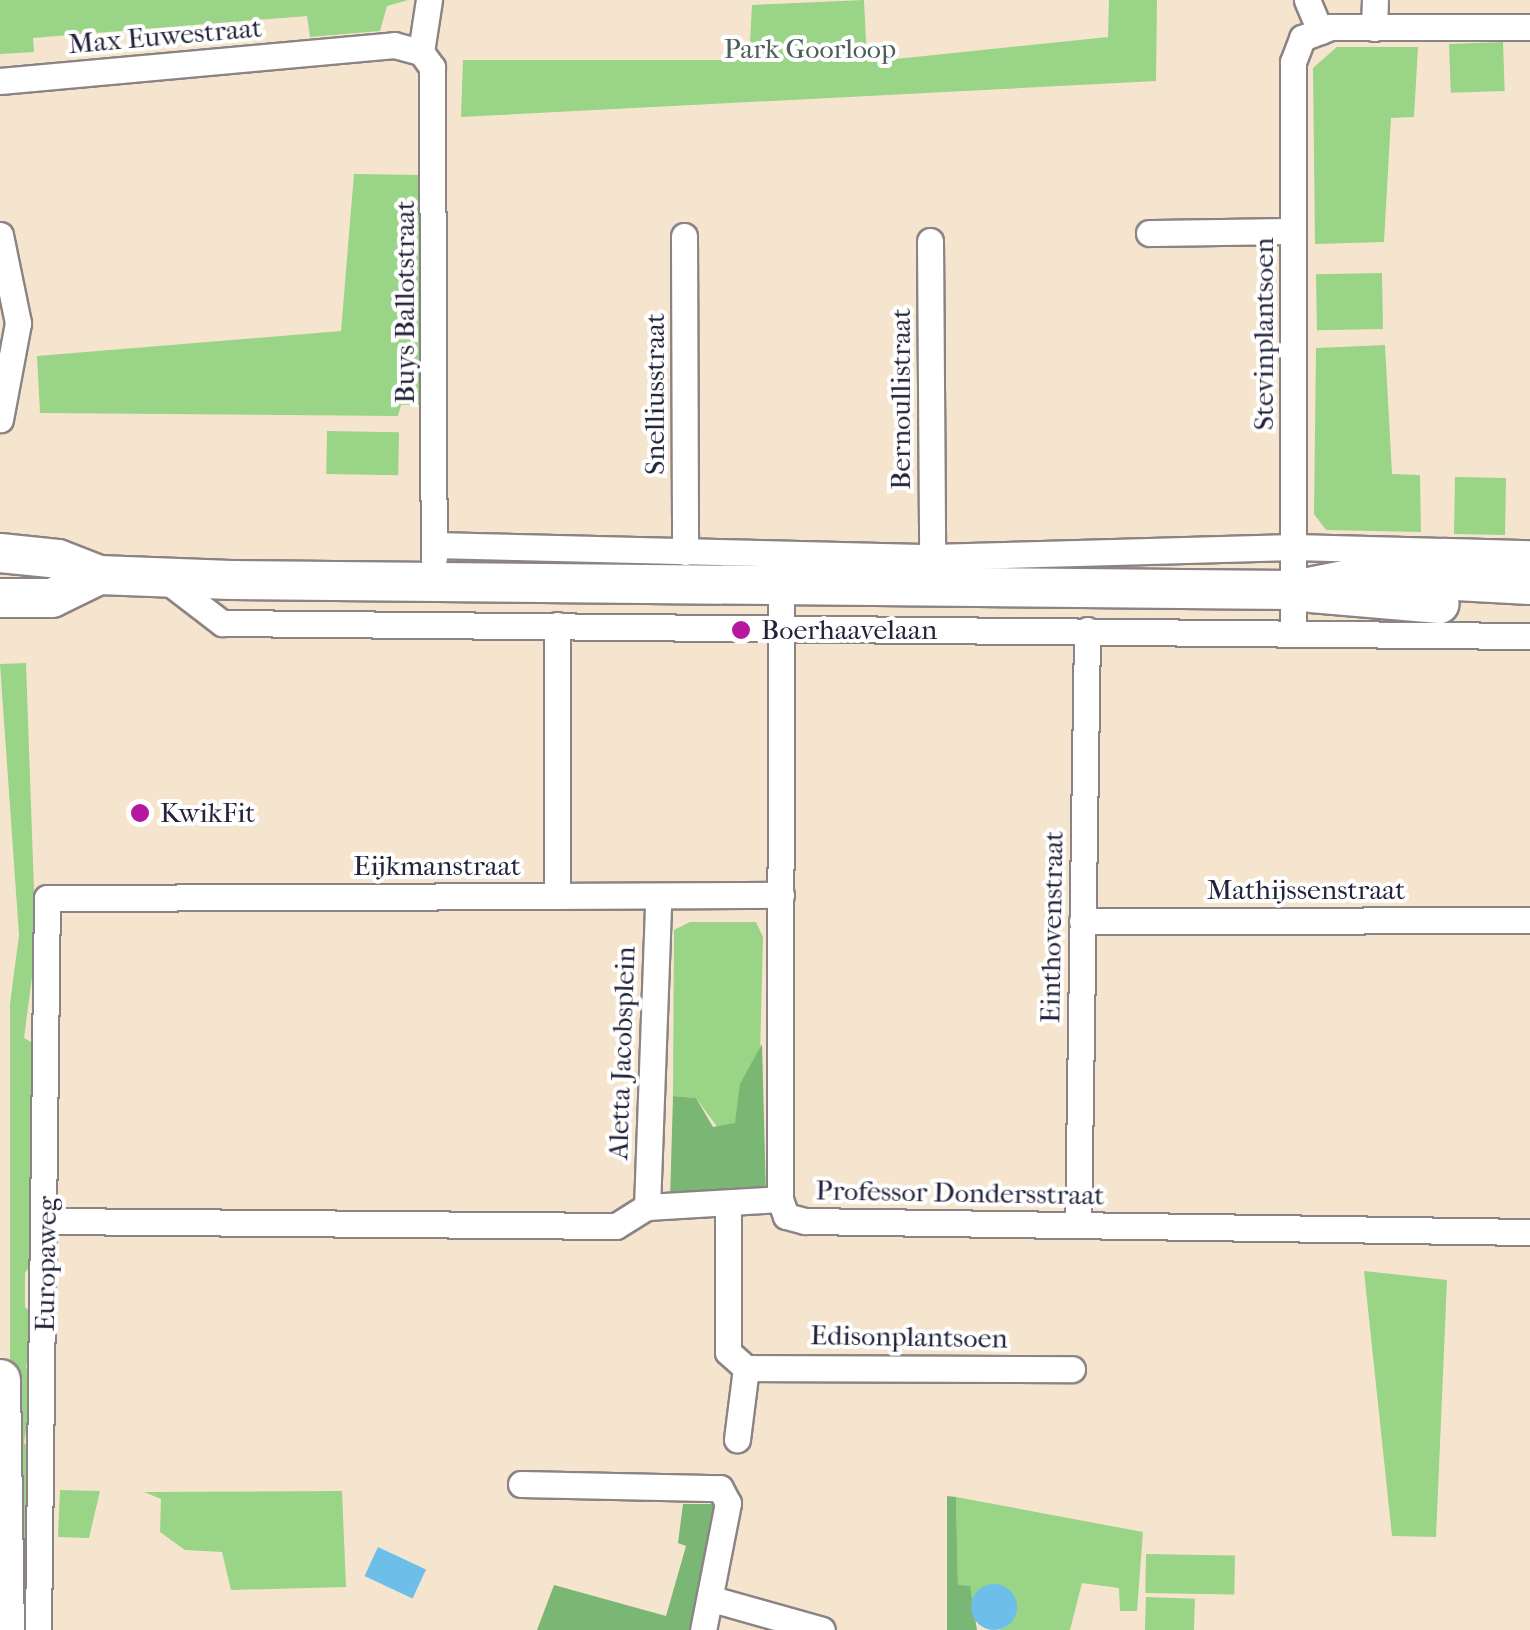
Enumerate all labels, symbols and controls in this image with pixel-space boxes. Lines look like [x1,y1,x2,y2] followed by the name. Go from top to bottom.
[67,11,263,61] street label: Max Euwestraat
[724,32,896,66] park label: Park Goorloop
[388,200,422,404] street label: Buys Ballotstraat
[1247,238,1281,430] street label: Stevinplantsoen
[884,308,918,490] street label: Bernoullistraat
[638,313,672,475] street label: Snelliusstraat
[761,613,937,647] place label: Boerhaavelaan
[730,619,752,641] marker: Boerhaavelaan
[160,796,255,830] place label: KwikFit
[129,802,151,824] marker: KwikFit
[1034,831,1070,1023] street label: Einthovenstraat
[353,849,521,883] street label: Eijkmanstraat
[1207,873,1405,907] street label: Mathijssenstraat
[601,946,643,1160] street label: Aletta Jacobsplein
[815,1174,1105,1212] street label: Professor Dondersstraat
[28,1196,64,1332] street label: Europaweg
[810,1318,1008,1356] street label: Edisonplantsoen

